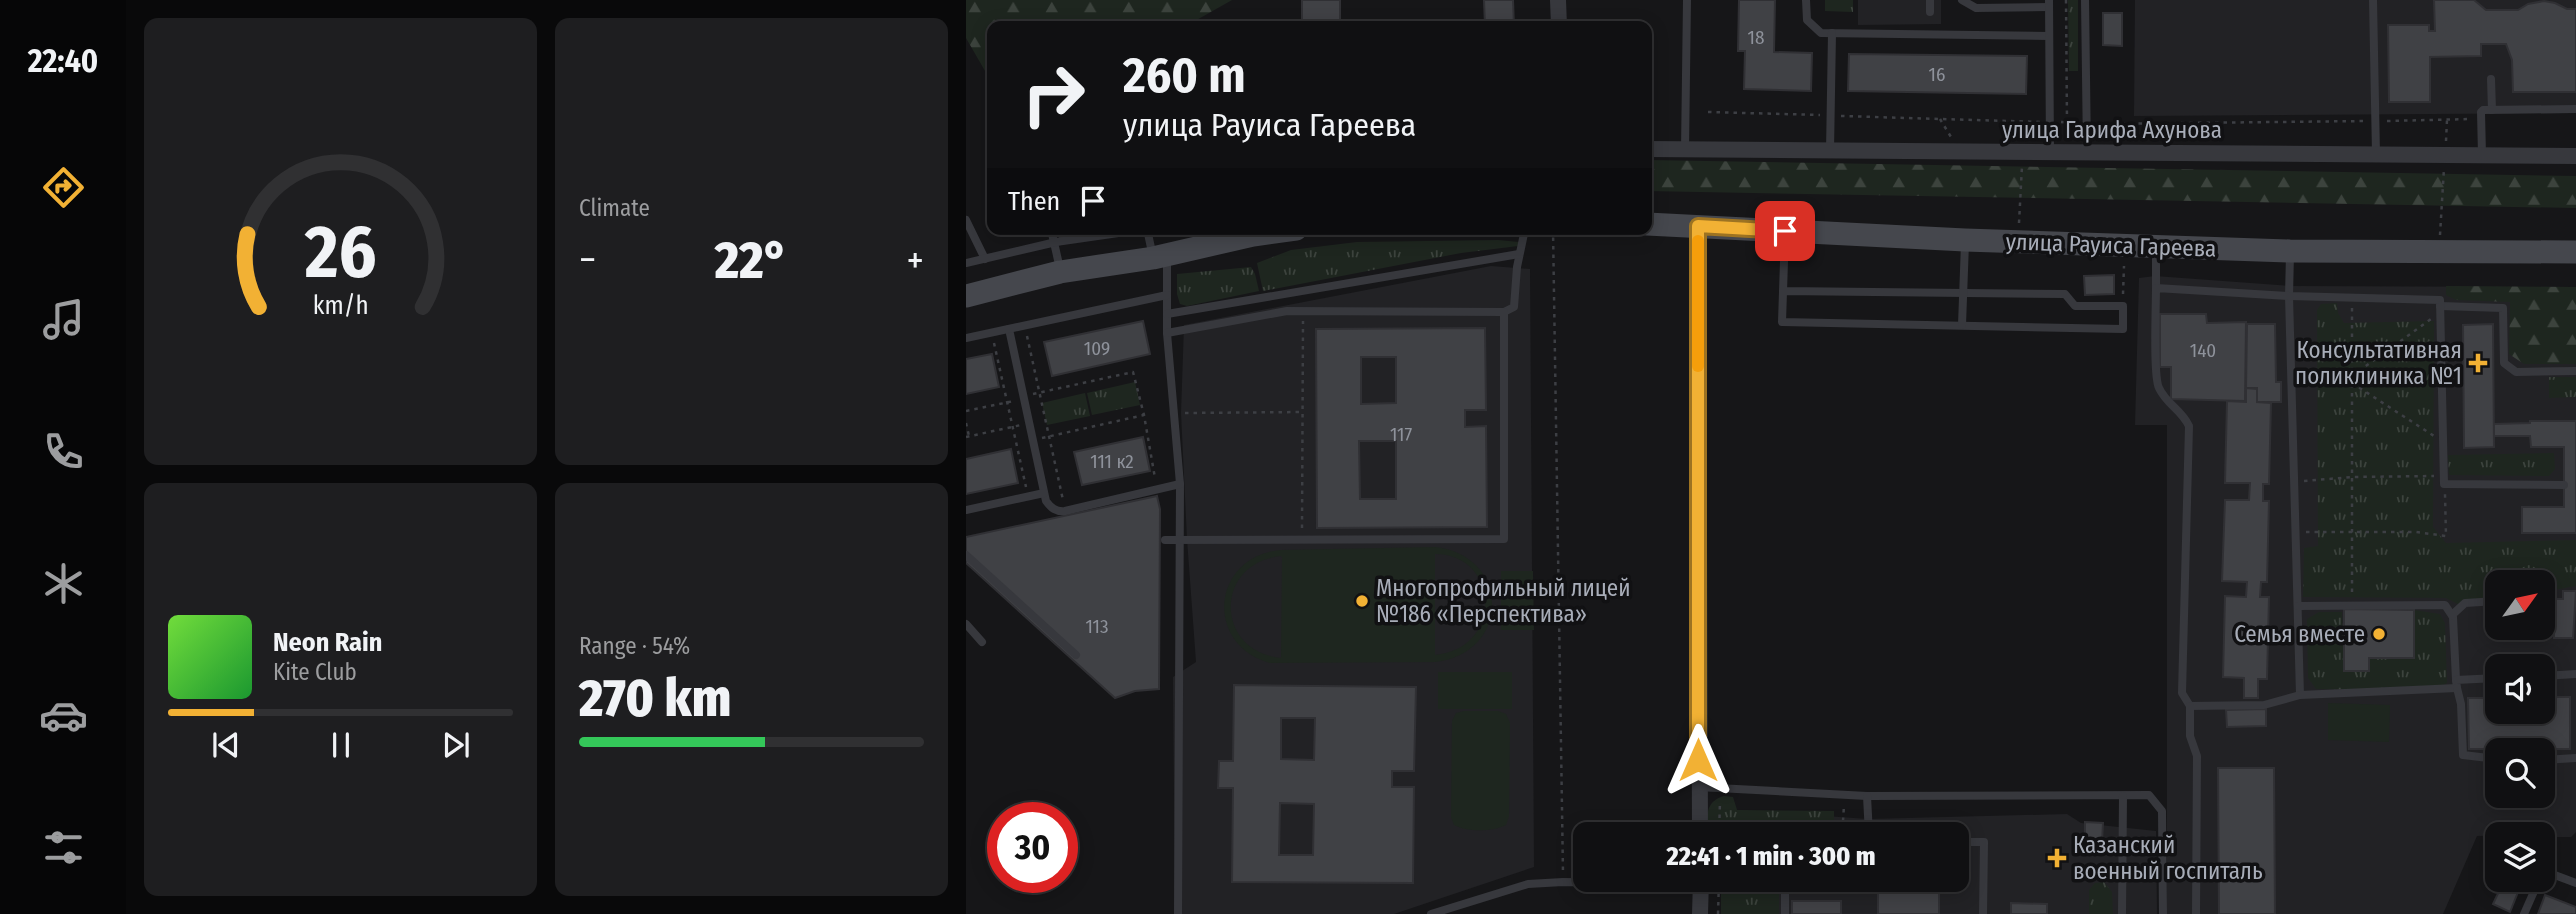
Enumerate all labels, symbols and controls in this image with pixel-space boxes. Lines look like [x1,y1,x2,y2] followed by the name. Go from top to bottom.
[1748,26,1764,49] house number: 18
[28,42,98,80] text: 22:40
[1123,46,1246,105] text: 260 m
[1008,49,1099,140] icon: right
[1929,63,1945,86] house number: 16
[1123,106,1416,144] text: улица Рауиса Гареева
[2002,116,2222,144] street label: улица Гарифа Ахунова
[39,163,88,212] icon: directions
[1074,182,1112,220] icon: arrive
[1008,186,1060,217] text: Then
[579,194,650,222] text: Climate
[1755,201,1815,261] pin
[304,210,376,297] text: 26
[1766,212,1804,250] icon: arrive
[2005,227,2217,263] street label: улица Рауиса Гареева
[715,229,788,292] text: 22°
[579,237,596,283] text: −
[907,237,924,283] text: +
[313,291,368,321] text: km/h
[39,295,88,344] icon: music
[2295,336,2462,390] place label: Консультативная поликлиника №1
[1084,337,1110,360] house number: 109
[2190,339,2216,362] house number: 140
[2468,353,2488,373] marker: Консультативная поликлиника №1
[1390,423,1412,446] house number: 117
[39,427,88,476] icon: phone
[1090,450,1134,473] house number: 111 к2
[39,559,88,608] icon: climate
[2485,570,2555,640] north arrow
[2485,570,2555,892] map controls
[1376,574,1631,628] place label: Многопрофильный лицей №186 «Перспектива»
[1354,593,1370,609] marker: Многопрофильный лицей №186 «Перспектива»
[1085,615,1109,638] house number: 113
[2234,620,2365,648] place label: Семья вместе
[2371,626,2387,642] marker: Семья вместе
[273,627,382,658] text: Neon Rain
[579,632,690,660] text: Range · 54%
[2485,654,2555,724] button: sound
[273,658,357,686] text: Kite Club
[579,667,731,730] text: 270 km
[39,691,88,740] icon: car
[1661,723,1735,797] position arrow
[207,726,245,764] icon: previous
[322,726,360,764] icon: pause
[437,726,475,764] icon: next
[2485,738,2555,808] button: search
[987,802,1078,893] speed limit sign: 30
[2485,822,2555,892] button: layers
[39,823,88,872] icon: filters
[2073,831,2263,885] place label: Казанский военный госпиталь
[1666,841,1876,872] text: 22:41 · 1 min · 300 m
[2047,848,2067,868] marker: Казанский военный госпиталь

